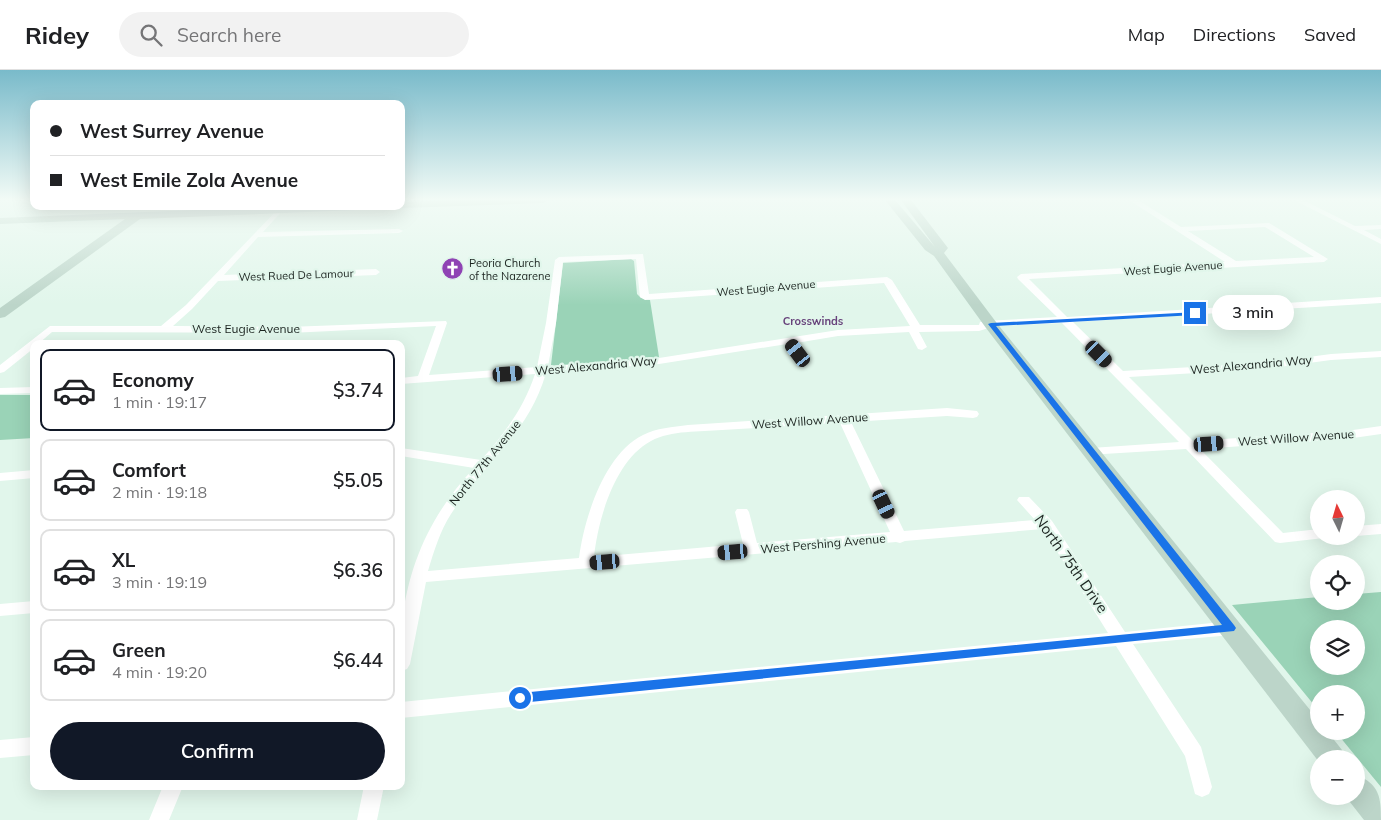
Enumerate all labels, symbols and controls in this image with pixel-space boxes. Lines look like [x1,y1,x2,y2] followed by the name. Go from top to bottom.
[119,12,469,57] search box
[25,20,89,50] text: Ridey
[137,21,165,49] icon: search
[177,23,281,47] text: Search here
[1128,23,1165,46] text: Map
[1193,23,1276,46] text: Directions
[1304,23,1356,46] text: Saved
[80,119,264,143] text: West Surrey Avenue
[80,168,298,192] text: West Emile Zola Avenue
[469,256,550,283] place label: Peoria Church of the Nazarene
[441,257,465,281] church icon: Peoria Church of the Nazarene
[1123,258,1223,278] street label: West Eugie Avenue
[238,266,354,284] street label: West Rued De Lamour
[716,277,816,299] street label: West Eugie Avenue
[1212,296,1295,330] callout: 3 min
[1184,302,1206,324] route end
[1232,302,1274,322] text: 3 min
[783,314,844,328] district label: Crosswinds
[192,321,300,336] street label: West Eugie Avenue
[782,337,813,369] car
[1083,338,1114,370] car
[1190,352,1313,377] street label: West Alexandria Way
[535,353,658,378] street label: West Alexandria Way
[492,365,523,383] car
[52,368,97,413] icon: car
[112,368,194,392] text: Economy
[333,378,383,402] text: $3.74
[112,392,207,412] text: 1 min · 19:17
[751,409,869,432] street label: West Willow Avenue
[446,417,524,508] street label: North 77th Avenue
[1237,426,1355,449] street label: West Willow Avenue
[1193,435,1224,453] car
[52,458,97,503] icon: car
[112,458,186,482] text: Comfort
[333,468,383,492] text: $5.05
[112,482,207,502] text: 2 min · 19:18
[870,487,897,521] car
[1310,490,1365,545] north arrow
[1310,490,1365,805] map controls
[1030,511,1112,617] street label: North 75th Drive
[760,531,886,556] street label: West Pershing Avenue
[717,543,748,561] car
[52,548,97,593] icon: car
[112,548,135,572] text: XL
[589,553,620,571] car
[1310,555,1365,610] button: locate
[333,558,383,582] text: $6.36
[112,572,207,592] text: 3 min · 19:19
[1310,620,1365,675] button: layers
[52,638,97,683] icon: car
[112,638,166,662] text: Green
[333,648,383,672] text: $6.44
[112,662,207,682] text: 4 min · 19:20
[1310,685,1365,740] button: +
[509,687,531,709] route start
[50,722,385,780] button: Confirm
[1310,750,1365,805] button: −

